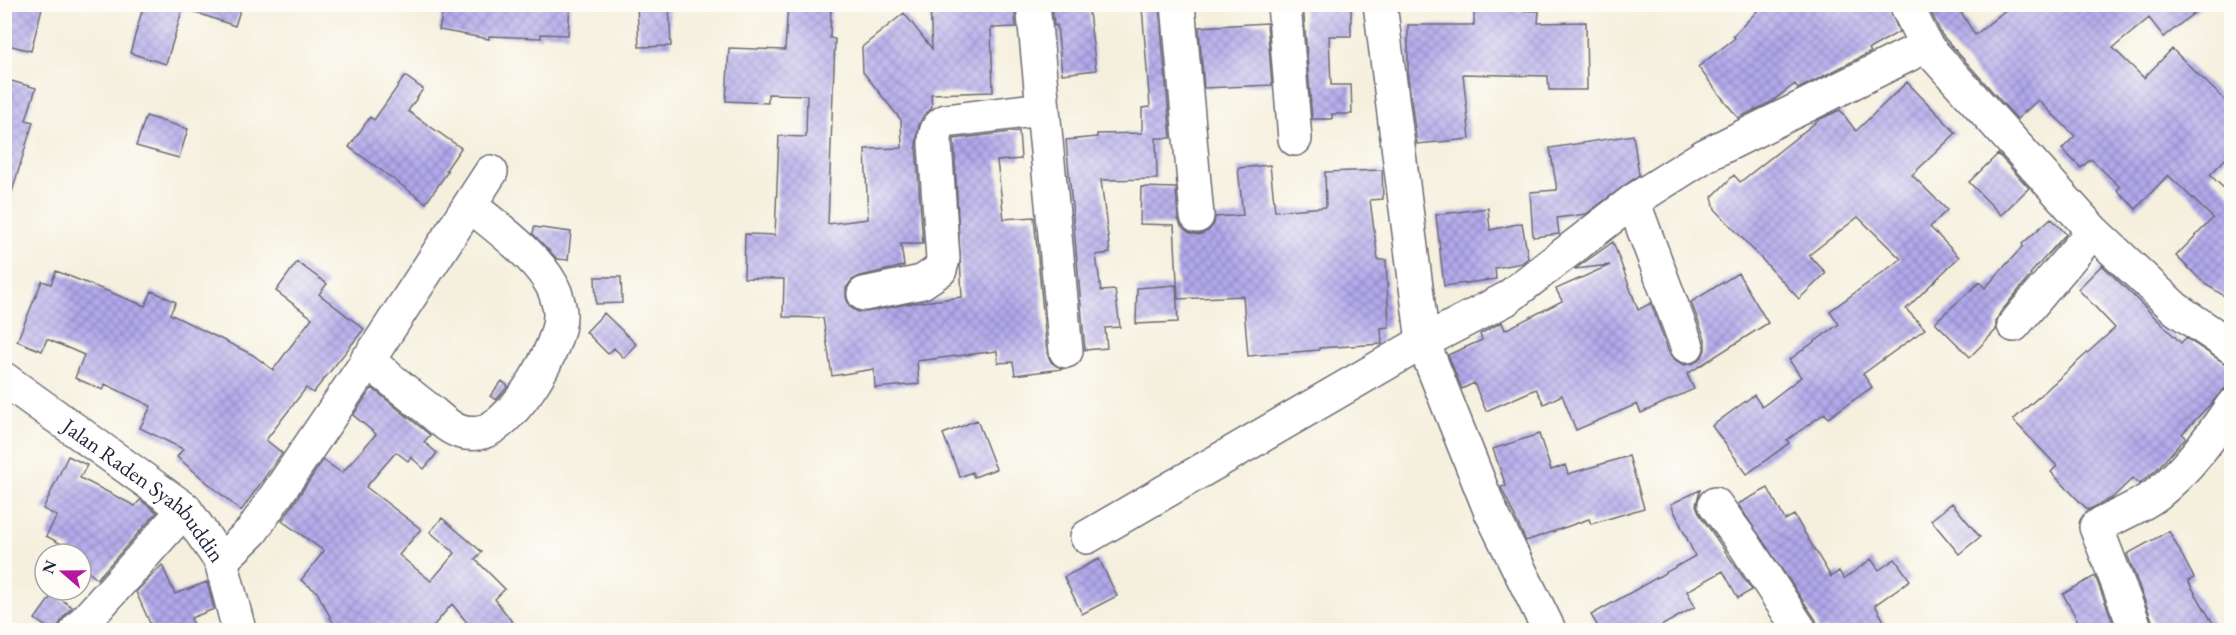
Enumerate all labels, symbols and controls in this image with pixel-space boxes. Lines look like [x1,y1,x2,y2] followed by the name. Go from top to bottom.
[55,410,232,568] street label: Jalan Raden Syahbuddin
[33,542,93,602] north arrow
[37,557,61,577] text: N

